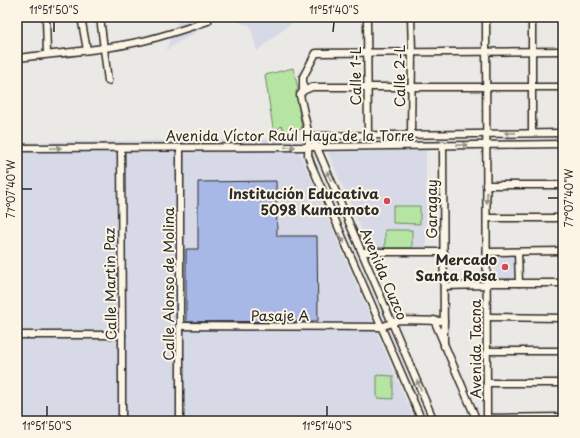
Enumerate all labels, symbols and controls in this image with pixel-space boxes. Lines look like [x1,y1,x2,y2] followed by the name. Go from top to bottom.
[29,2,79,17] text: 11°51'50"S
[309,2,359,17] text: 11°51'40"S
[389,45,410,107] street label: Calle 2-L
[345,46,366,106] street label: Calle 1-L
[166,125,414,146] street label: Avenida Víctor Raúl Haya de la Torre
[503,130,516,136] one-way arrow
[456,142,469,148] one-way arrow
[284,144,297,150] one-way arrow
[50,145,63,151] one-way arrow
[3,159,18,218] text: 77°07'40"W
[561,168,576,227] text: 77°07'40"W
[326,170,332,181] one-way arrow
[421,179,442,239] street label: Garagay
[229,183,379,220] place label: Institución Educativa 5098 Kumamoto
[484,192,490,205] one-way arrow
[382,196,392,206] marker: Institución Educativa 5098 Kumamoto
[158,207,179,361] street label: Calle Alonso de Molina
[355,225,413,323] street label: Avenida Cuzco
[99,227,121,340] street label: Calle Martin Paz
[340,232,346,244] one-way arrow
[416,249,498,286] place label: Mercado Santa Rosa
[500,262,510,272] marker: Mercado Santa Rosa
[465,299,486,399] street label: Avenida Tacna
[251,305,309,326] street label: Pasaje A
[415,379,421,391] one-way arrow
[22,418,72,433] text: 11°51'50"S
[302,418,352,433] text: 11°51'40"S

